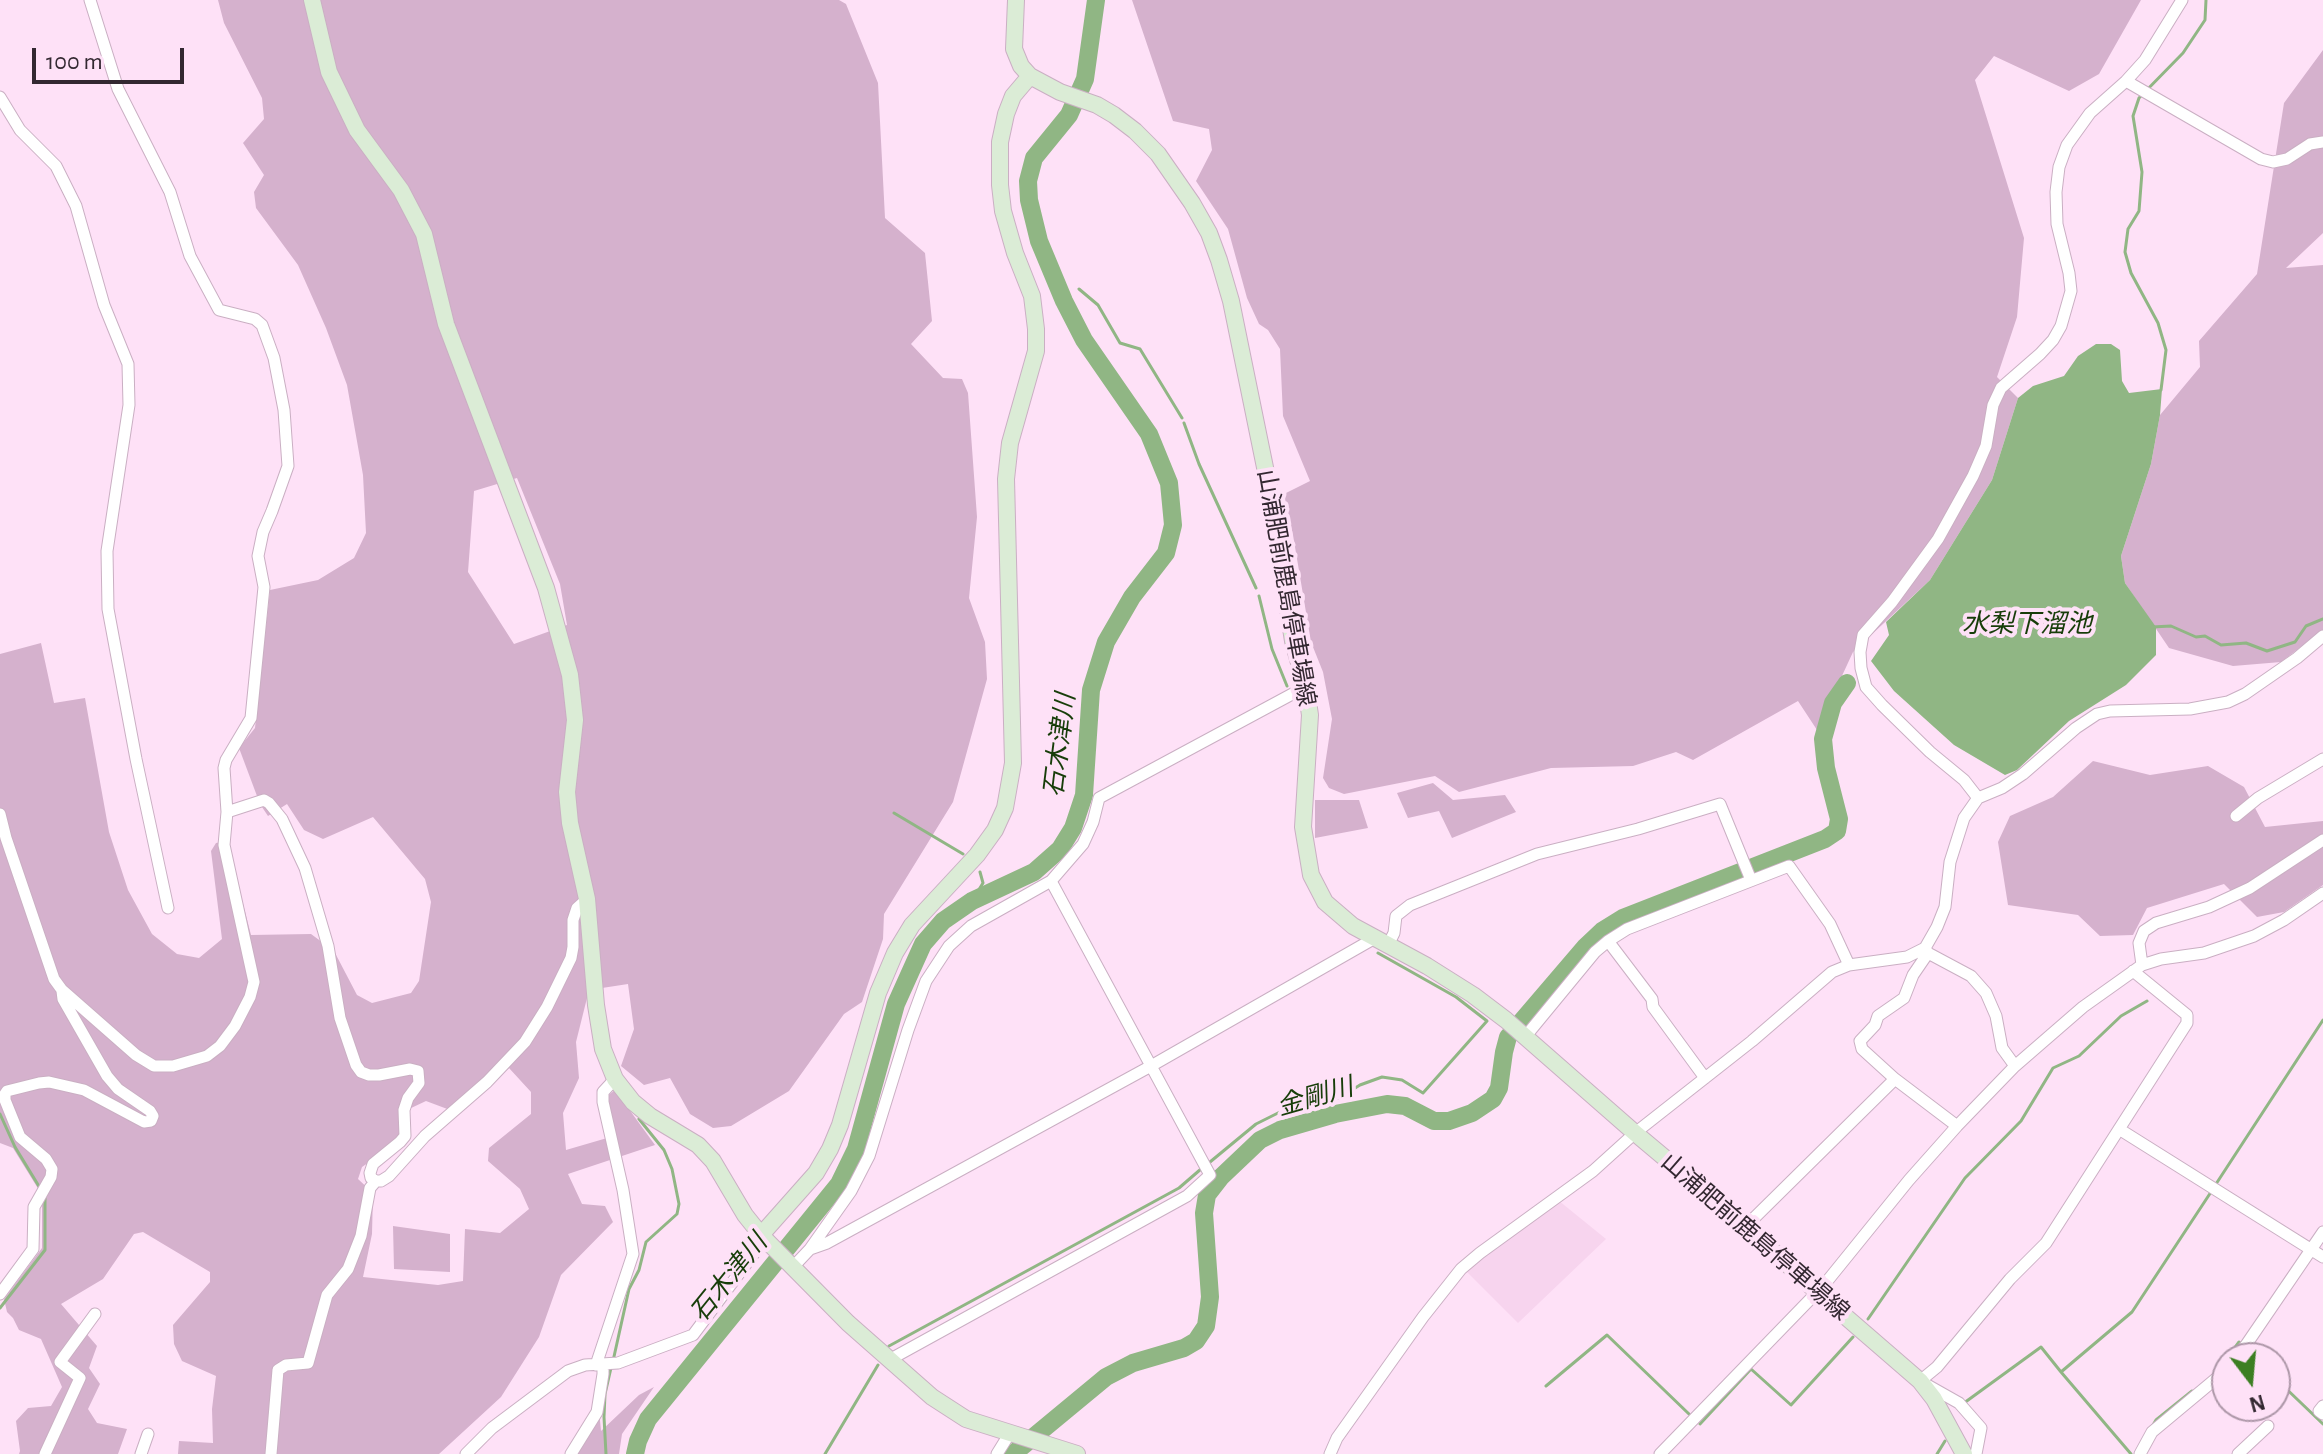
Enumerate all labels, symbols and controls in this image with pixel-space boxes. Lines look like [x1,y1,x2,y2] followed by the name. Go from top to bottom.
[36,32,188,82] scale bar
[46,50,103,74] text: 100 m
[1251,467,1321,709] street label: 山浦肥前鹿島停車場線
[1962,608,2092,640] water label: 水梨下溜池
[1038,691,1082,799] water label: 石木津川
[1273,1071,1357,1123] water label: 金剛川
[1655,1147,1855,1327] street label: 山浦肥前鹿島停車場線
[684,1228,774,1328] water label: 石木津川
[2211,1342,2291,1422] north arrow
[2247,1390,2267,1416] text: N

